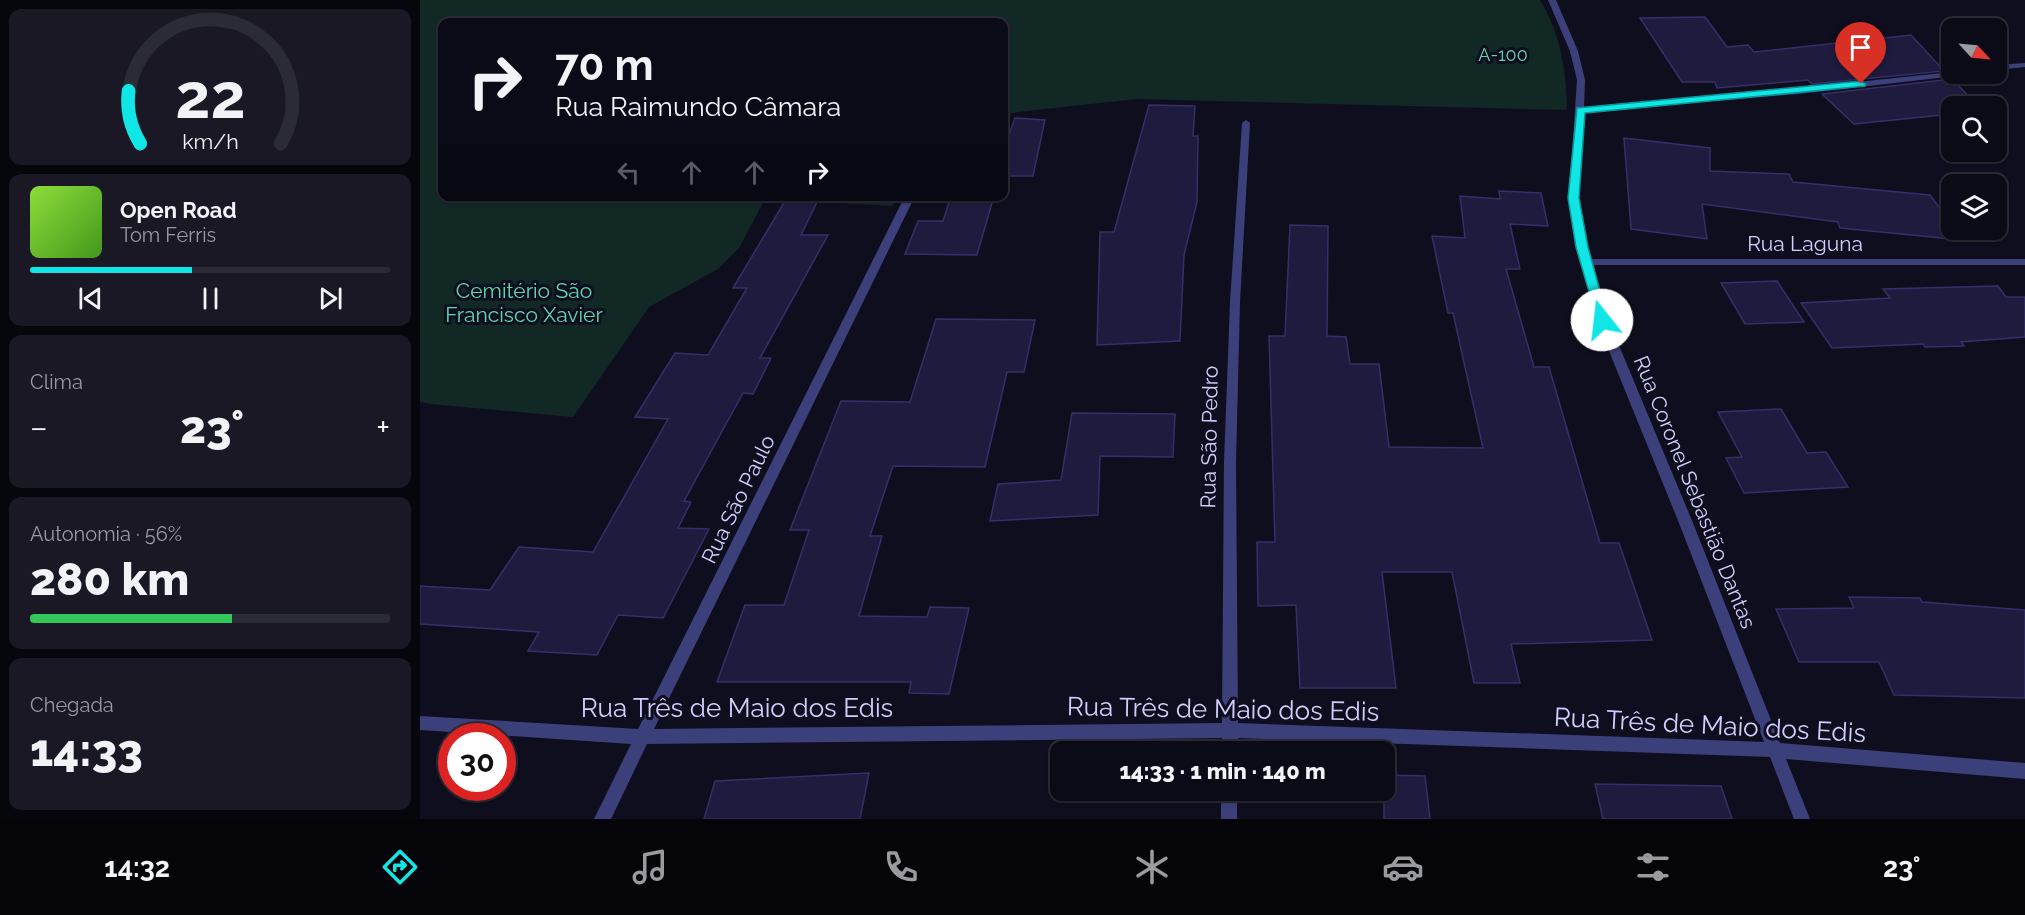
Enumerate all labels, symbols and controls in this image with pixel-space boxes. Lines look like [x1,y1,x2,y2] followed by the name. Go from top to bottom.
[1941,18,2007,84] north arrow
[1941,18,2007,240] map controls
[1835,22,1886,84] pin
[1844,31,1877,64] icon: arrive
[555,41,654,90] text: 70 m
[456,42,534,120] icon: right
[1478,44,1528,65] park label: A-100
[175,59,245,133] text: 22
[555,91,841,122] text: Rua Raimundo Câmara
[1941,96,2007,162] button: search
[182,129,238,154] text: km/h
[612,156,645,189] icon: left
[675,156,708,189] icon: ahead
[738,156,771,189] icon: ahead
[801,156,834,189] icon: right
[1941,174,2007,240] button: layers
[120,197,237,223] text: Open Road
[120,223,216,247] text: Tom Ferris
[1747,231,1863,256] street label: Rua Laguna
[445,278,603,327] park label: Cemitério São Francisco Xavier
[74,282,107,315] icon: previous
[194,282,227,315] icon: pause
[314,282,347,315] icon: next
[1570,288,1634,352] position arrow
[1629,352,1761,632] street label: Rua Coronel Sebastião Dantas
[1195,365,1223,509] street label: Rua São Pedro
[30,370,83,394] text: Clima
[180,401,244,454] text: 23°
[30,408,48,447] text: −
[376,408,390,447] text: +
[696,431,780,567] street label: Rua São Paulo
[30,522,182,546] text: Autonomia · 56%
[30,553,189,606] text: 280 km
[1067,691,1379,727] street label: Rua Três de Maio dos Edis
[30,693,114,717] text: Chegada
[581,693,893,723] street label: Rua Três de Maio dos Edis
[1553,702,1867,748] street label: Rua Três de Maio dos Edis
[438,723,516,801] speed limit sign: 30
[30,724,143,777] text: 14:33
[1119,758,1326,784] text: 14:33 · 1 min · 140 m
[379,846,421,888] icon: directions
[629,846,671,888] icon: music
[880,846,922,888] icon: phone
[1131,846,1173,888] icon: climate
[1382,846,1424,888] icon: car
[1632,846,1674,888] icon: filters
[104,852,170,883] text: 14:32
[1883,852,1921,883] text: 23°

